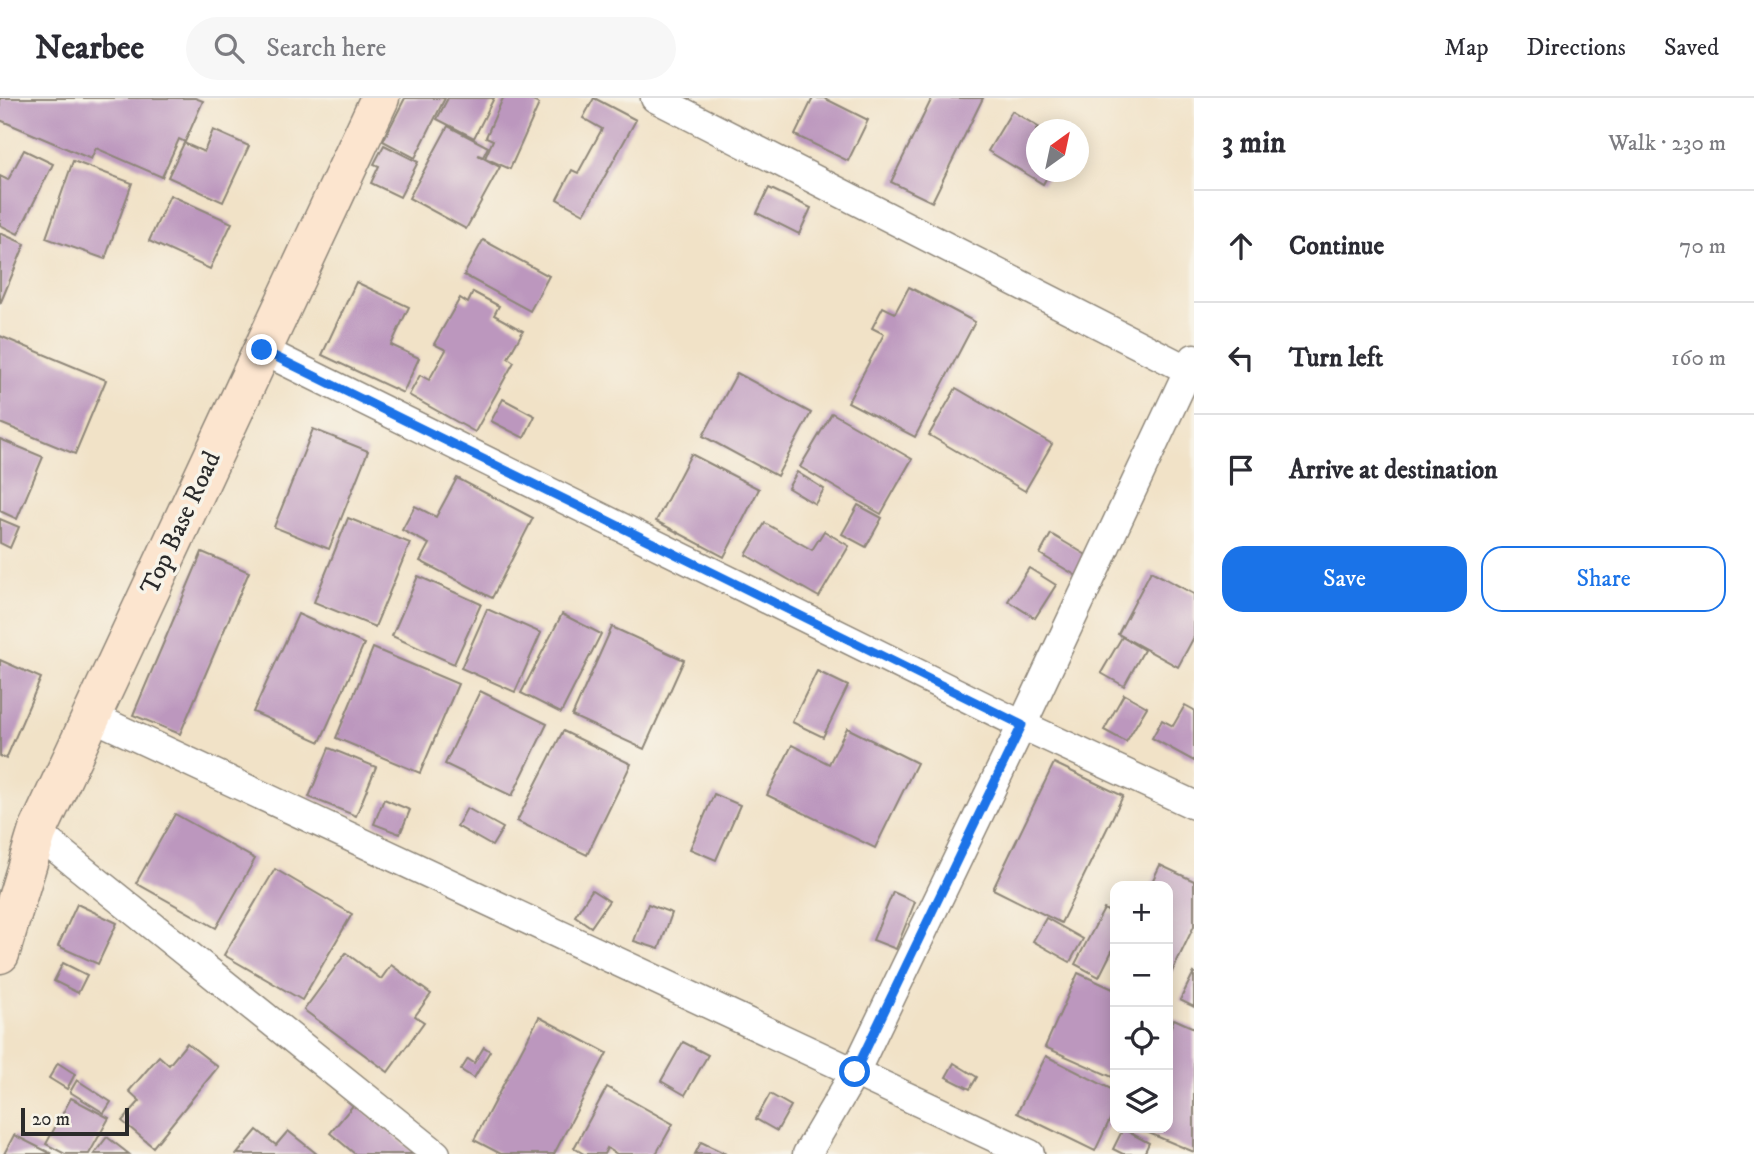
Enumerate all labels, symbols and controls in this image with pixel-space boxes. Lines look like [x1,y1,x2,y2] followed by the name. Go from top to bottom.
[186,17,676,80] search box
[35,28,144,69] text: Nearbee
[210,29,248,67] icon: search
[266,32,386,65] text: Search here
[1444,33,1489,63] text: Map
[1527,33,1626,63] text: Directions
[1664,33,1719,63] text: Saved
[1026,119,1089,182] north arrow
[1222,125,1286,162] text: 3 min
[1608,129,1726,158] text: Walk · 230 m
[1222,227,1260,265] icon: ahead
[1289,230,1384,263] text: Continue
[1679,232,1726,261] text: 70 m
[246,334,277,365] route end
[1222,339,1260,377] icon: left
[1289,342,1383,375] text: Turn left
[1671,344,1726,373] text: 160 m
[133,446,229,600] street label: Top Base Road
[1222,451,1260,489] icon: arrive
[1289,454,1498,487] text: Arrive at destination
[1222,546,1467,612] button: Save
[1481,546,1726,612] button: Share
[1110,881,1173,1133] map controls
[1110,881,1173,944] button: +
[1110,944,1173,1007] button: −
[1110,1007,1173,1070] button: locate
[839,1056,870,1087] route start
[1110,1070,1173,1133] button: layers
[21,1105,130,1137] scale bar
[32,1108,70,1131] text: 20 m

